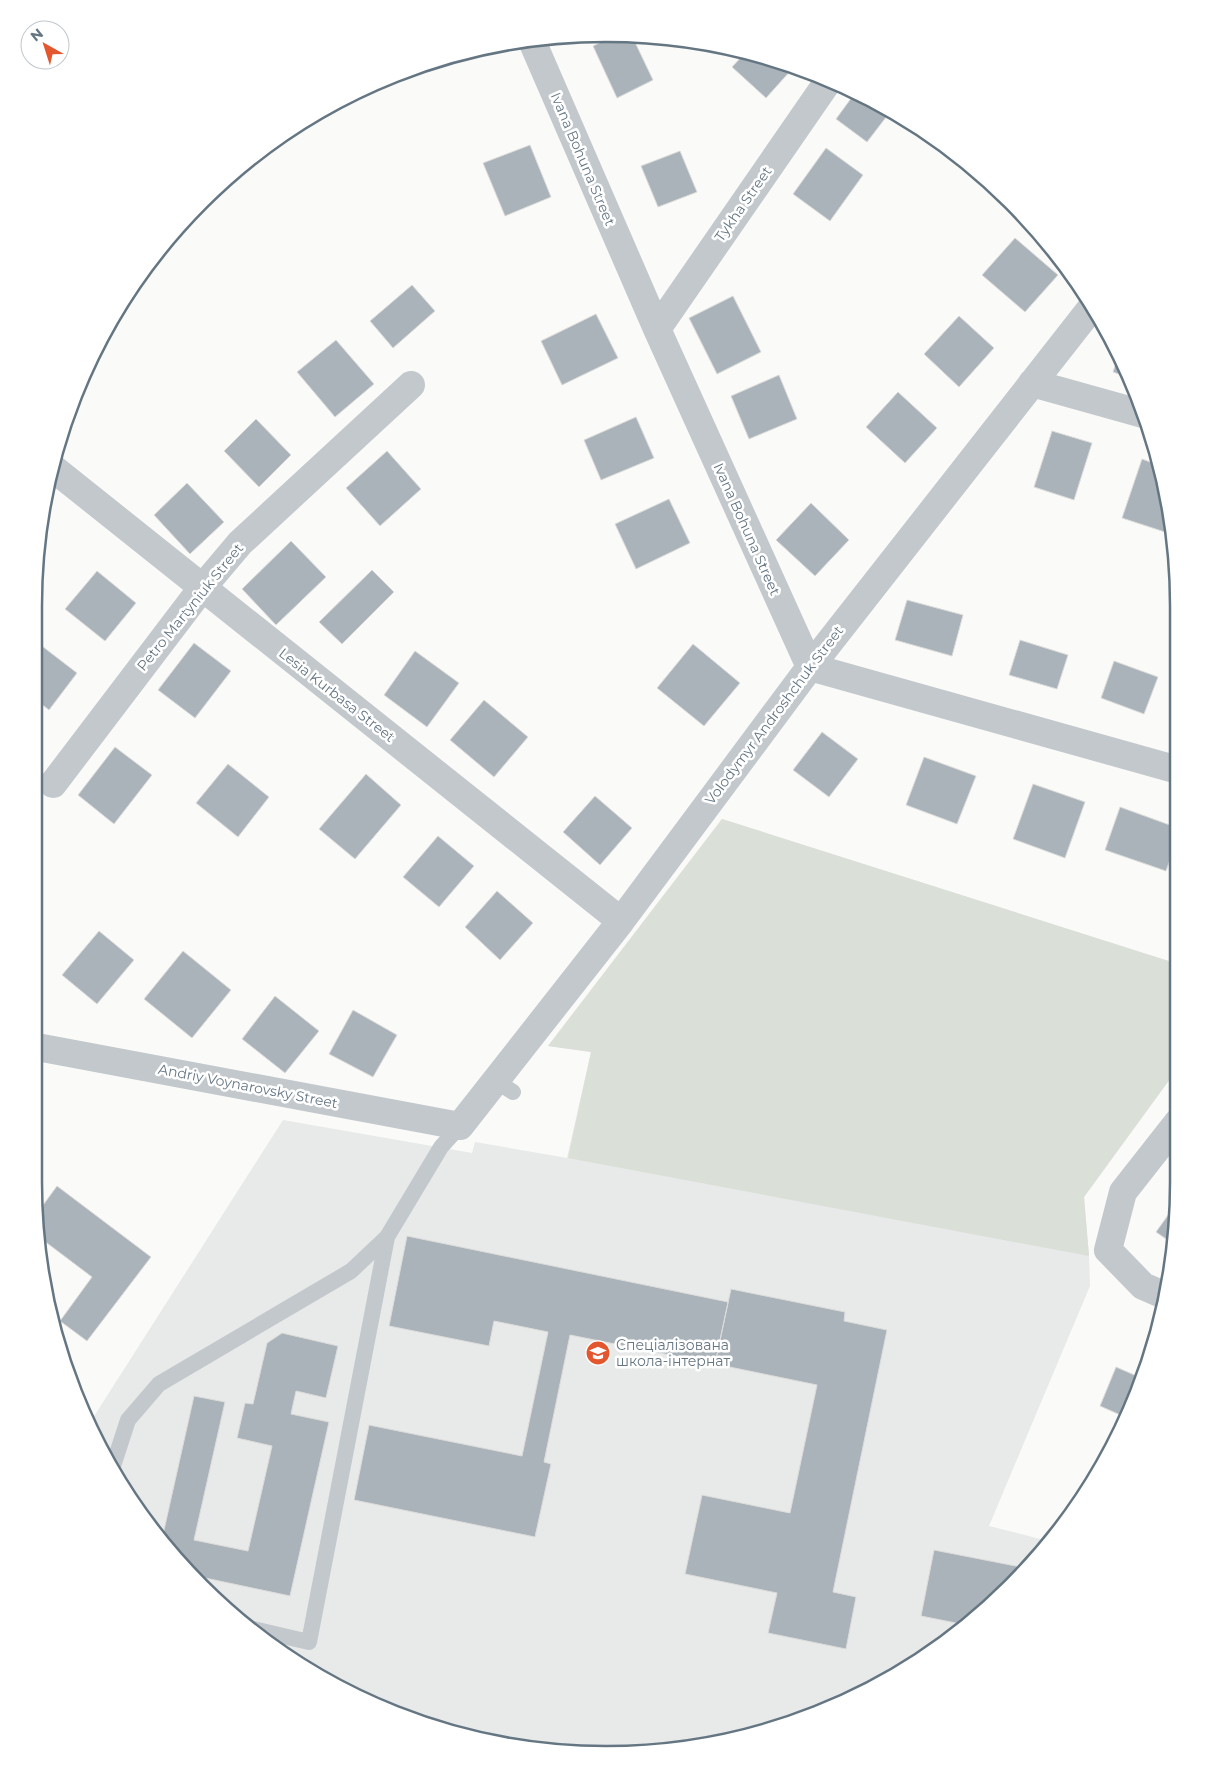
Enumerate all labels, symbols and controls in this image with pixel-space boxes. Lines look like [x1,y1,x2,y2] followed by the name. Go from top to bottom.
[20,20,70,70] north arrow
[27,24,47,45] text: N
[547,90,619,229] street label: Ivana Bohuna Street
[710,163,776,245] street label: Tykha Street
[710,460,784,598] street label: Ivana Bohuna Street
[133,539,247,674] street label: Petro Martyniuk Street
[701,622,847,808] street label: Volodymyr Androshchuk Street
[275,644,399,746] street label: Lesia Kurbasa Street
[157,1060,339,1112] street label: Andriy Voynarovsky Street
[616,1336,731,1370] place label: Спеціалізована школа-інтернат
[585,1340,611,1366] school or university icon: Спеціалізована школа-інтернат

